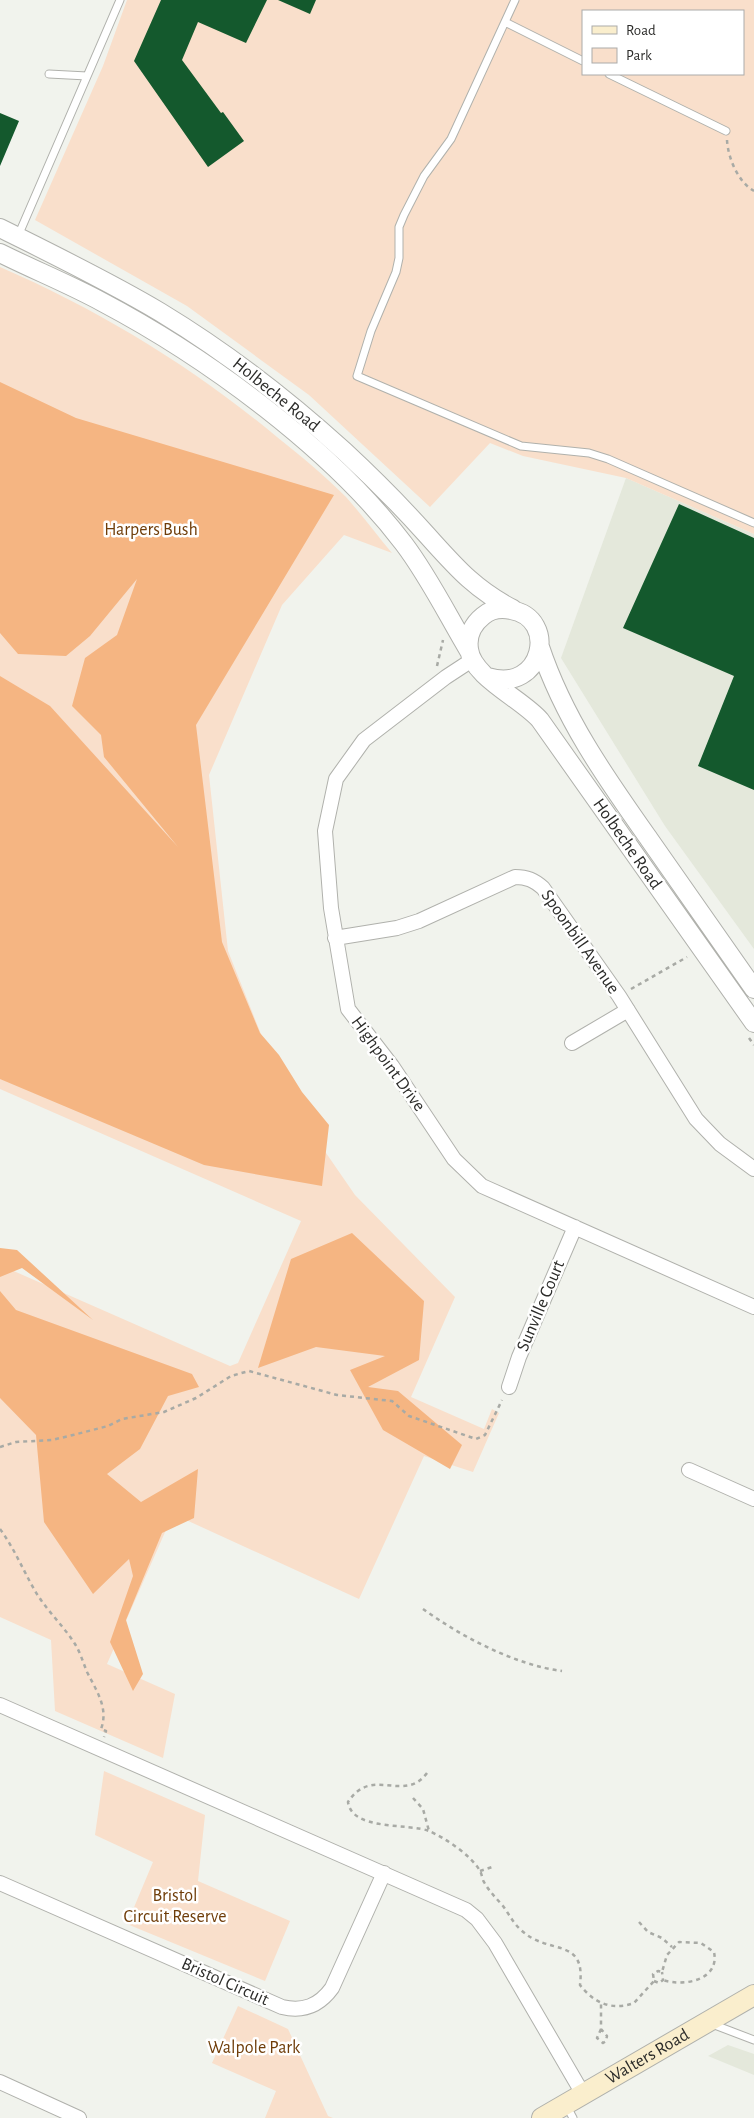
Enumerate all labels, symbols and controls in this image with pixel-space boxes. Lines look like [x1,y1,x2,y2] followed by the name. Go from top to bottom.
[582,10,744,75] legend
[626,23,656,38] text: Road
[626,48,652,63] text: Park
[229,355,323,435] street label: Holbeche Road
[104,521,198,539] park label: Harpers Bush
[589,795,665,893] street label: Holbeche Road
[538,887,622,997] street label: Spoonbill Avenue
[348,1013,428,1115] street label: Highpoint Drive
[514,1258,568,1354] street label: Sunville Court
[124,1887,226,1926] park label: Bristol Circuit Reserve
[179,1955,272,2009] street label: Bristol Circuit
[603,2026,692,2088] street label: Walters Road
[208,2039,301,2057] park label: Walpole Park

